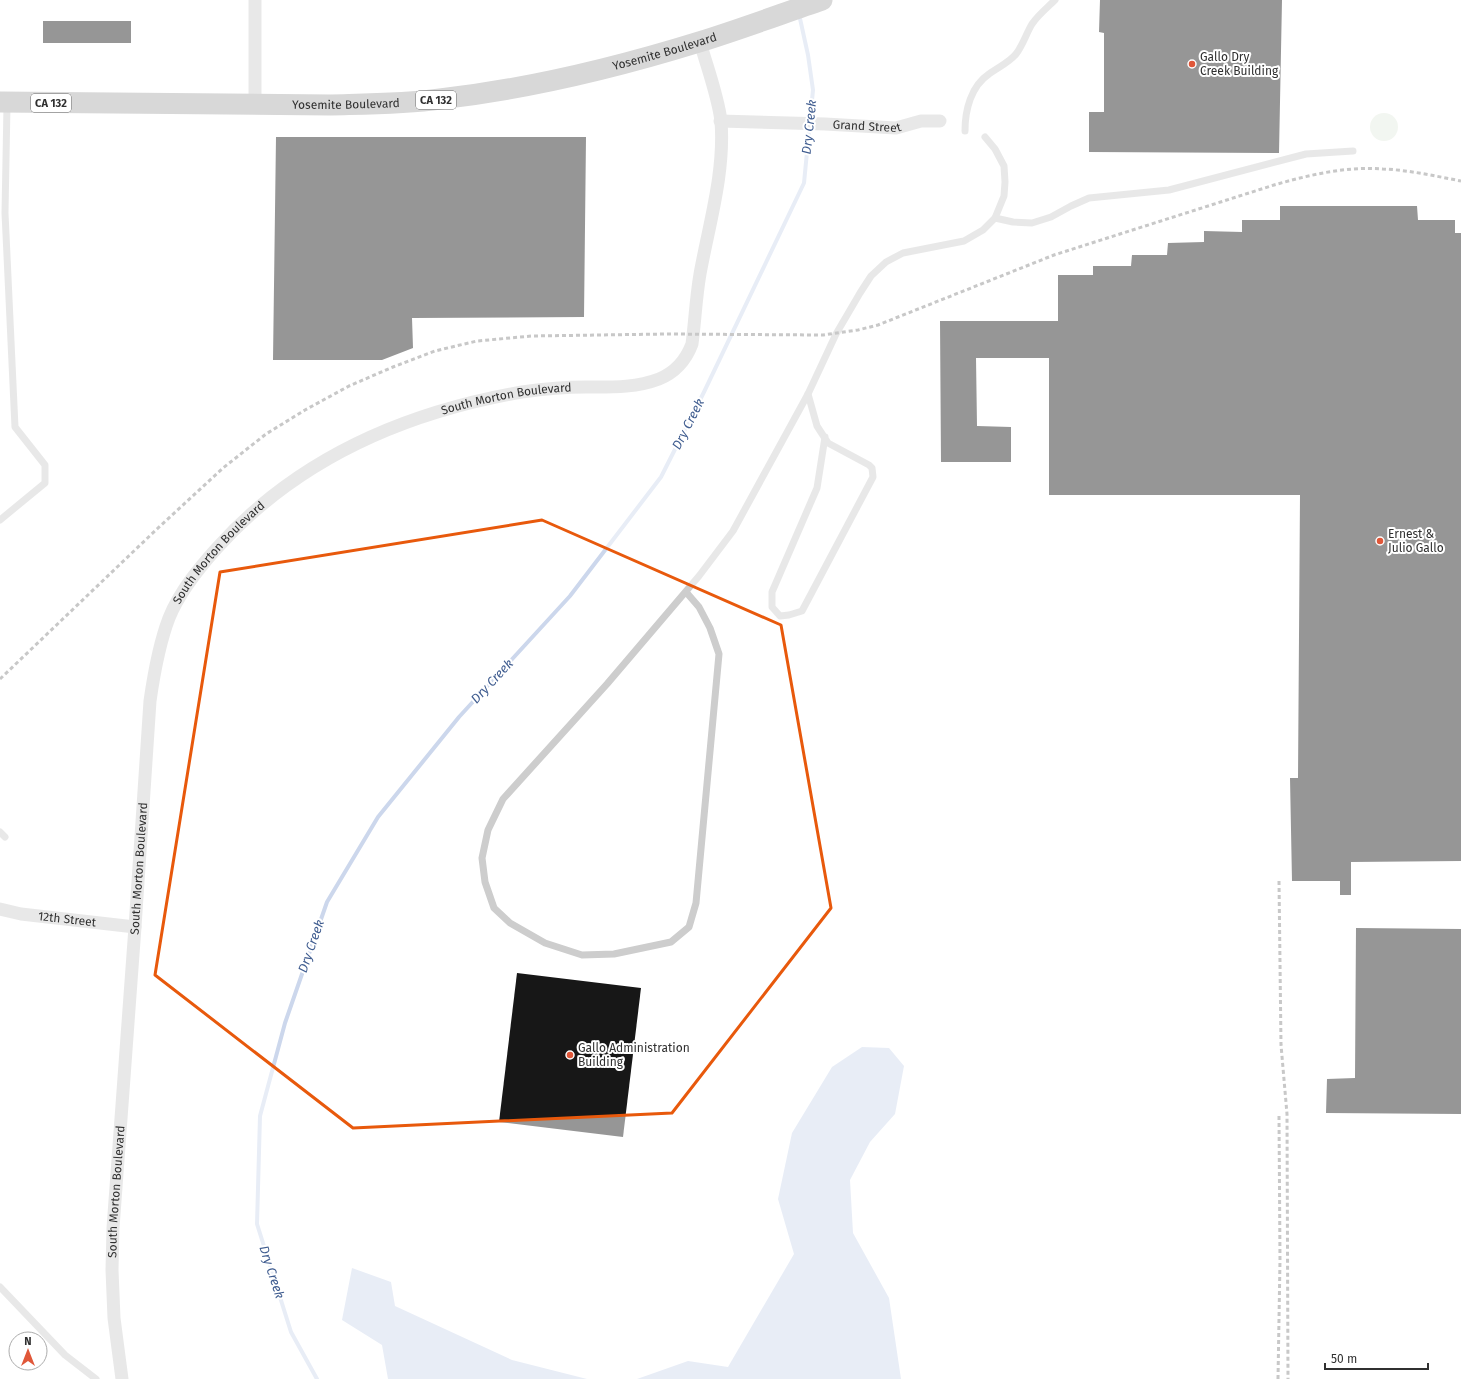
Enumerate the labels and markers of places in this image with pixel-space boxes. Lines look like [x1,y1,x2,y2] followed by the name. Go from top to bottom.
[1200,50,1279,78] place label: Gallo Dry Creek Building
[1187,59,1197,69] marker: Gallo Dry Creek Building
[1388,527,1444,555] place label: Ernest & Julio Gallo
[1375,536,1385,546] marker: Ernest & Julio Gallo
[578,1041,690,1069] place label: Gallo Administration Building
[565,1050,575,1060] marker: Gallo Administration Building

